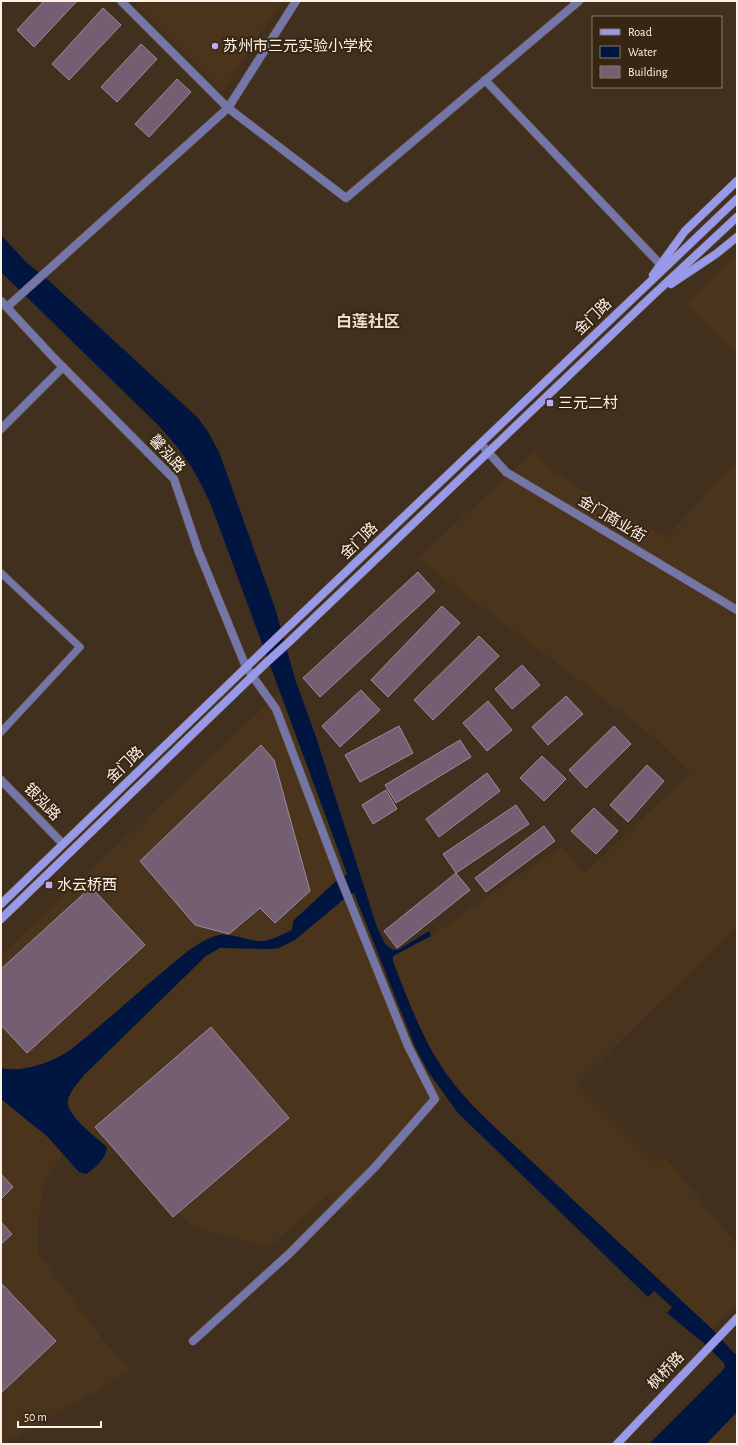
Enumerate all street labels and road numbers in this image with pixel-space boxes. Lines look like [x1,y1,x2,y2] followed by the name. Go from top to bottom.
[571,295,614,338] street label: 金门路
[146,432,188,476] street label: 馨泓路
[576,492,649,545] street label: 金门商业街
[337,519,380,562] street label: 金门路
[103,743,146,786] street label: 金门路
[21,780,64,823] street label: 银泓路
[644,1349,687,1393] street label: 枫桥路

